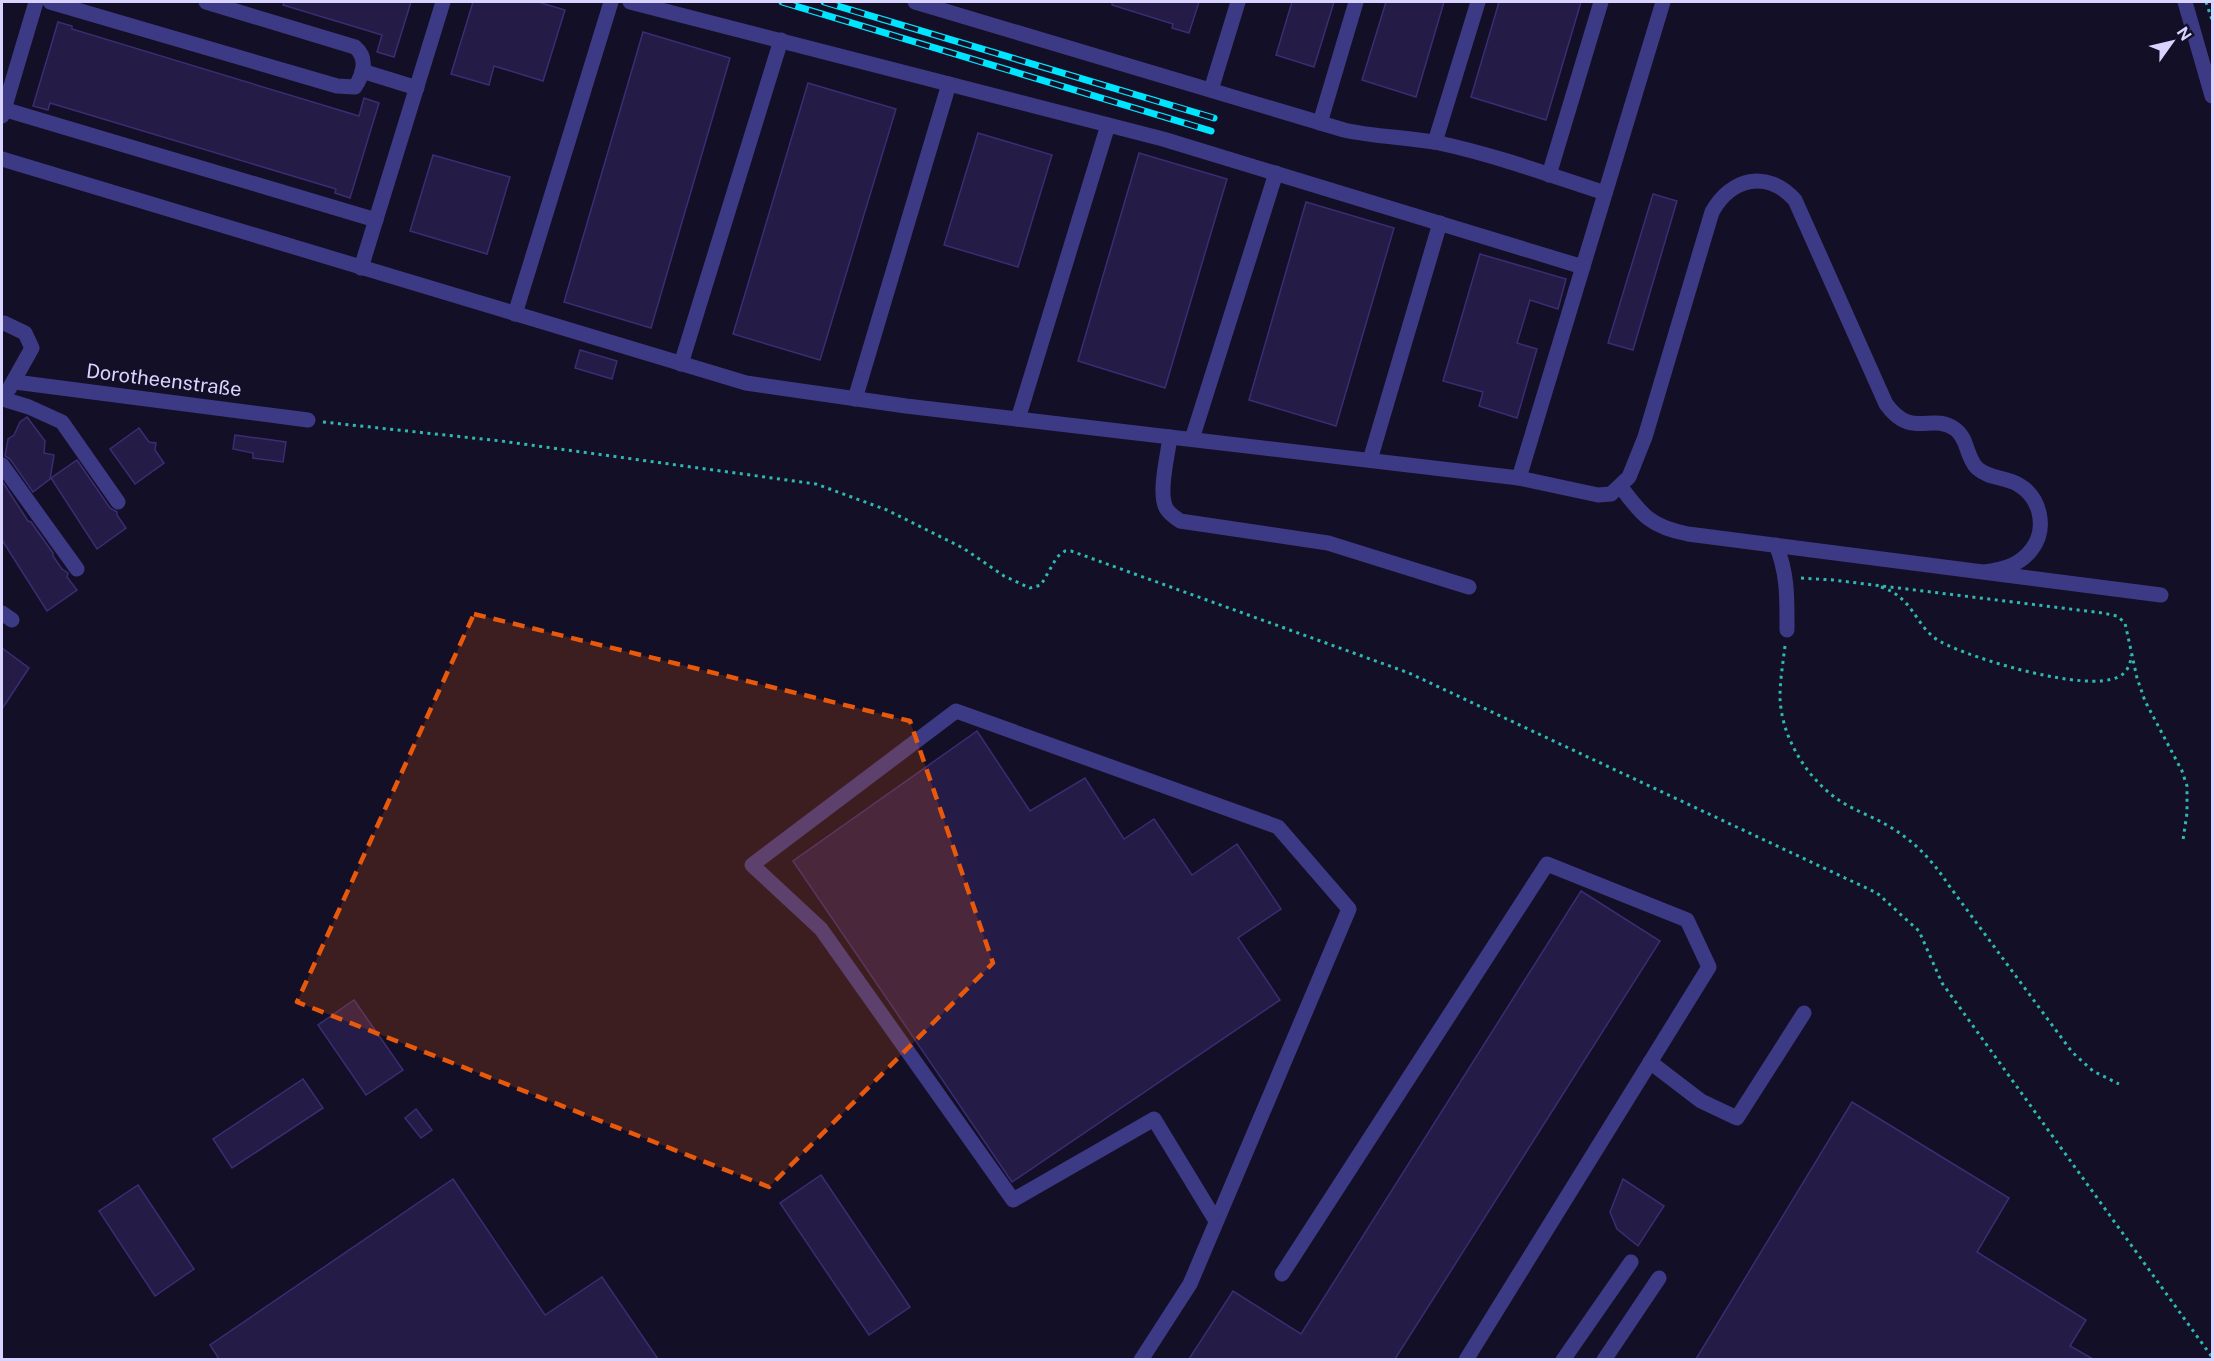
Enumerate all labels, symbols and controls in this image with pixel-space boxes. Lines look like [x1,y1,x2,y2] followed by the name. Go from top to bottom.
[2142,12,2202,72] north arrow
[2173,23,2195,44] text: N
[85,359,243,401] street label: Dorotheenstraße

